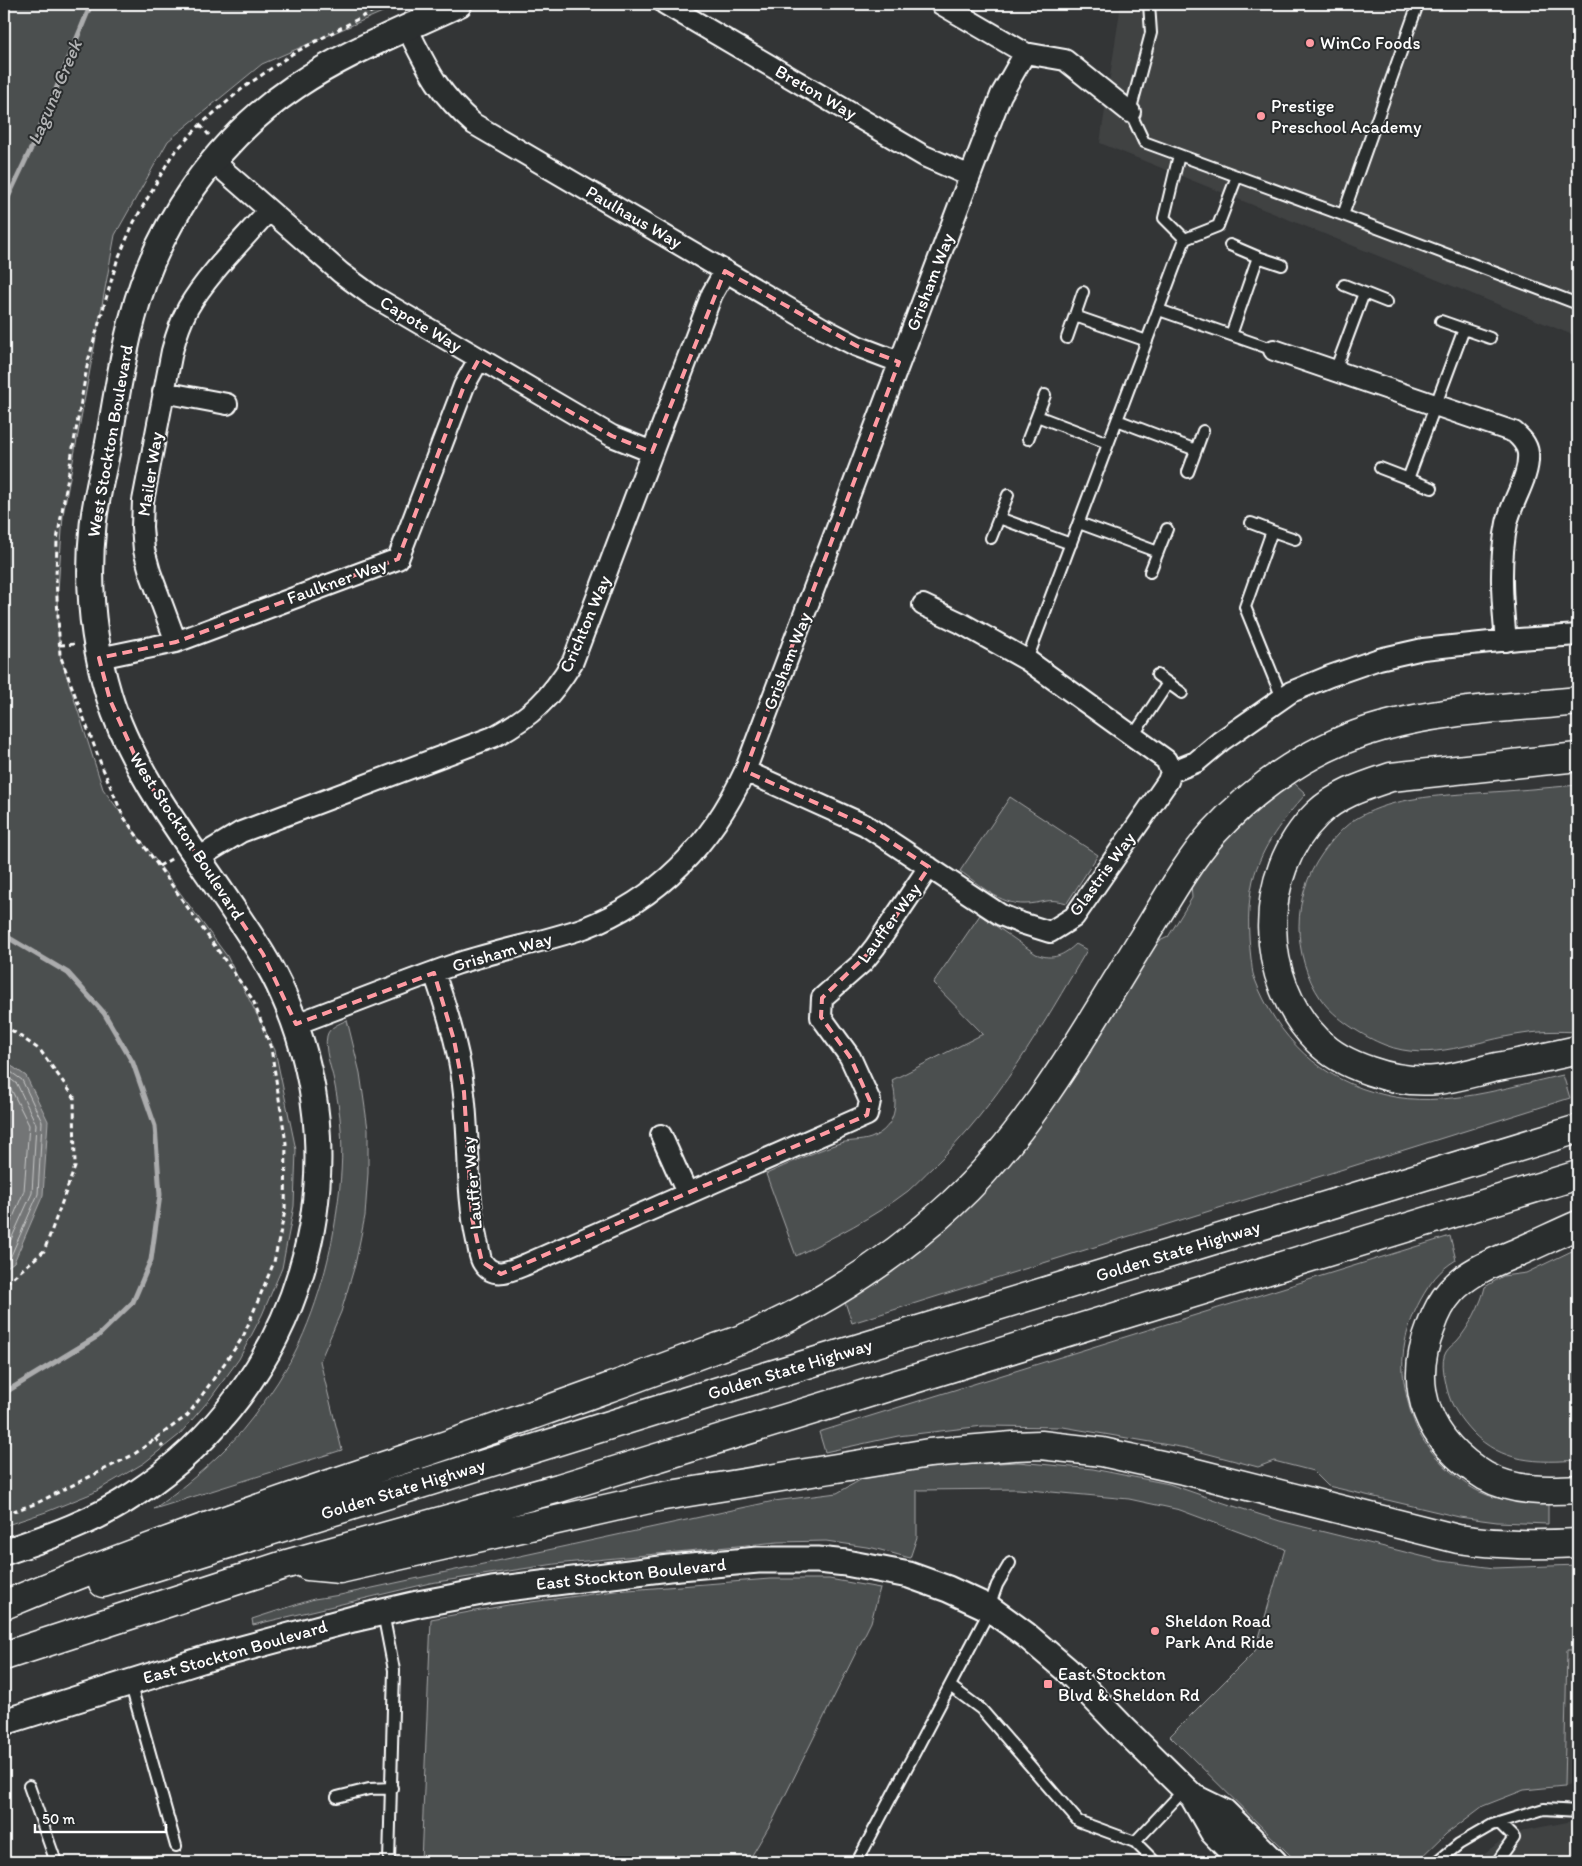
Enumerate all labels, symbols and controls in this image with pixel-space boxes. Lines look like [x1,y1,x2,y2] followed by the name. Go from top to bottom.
[1320,32,1420,54] place label: WinCo Foods
[22,35,87,148] water label: Laguna Creek
[1304,37,1316,49] marker: WinCo Foods
[771,60,861,124] street label: Breton Way
[1271,95,1422,138] place label: Prestige Preschool Academy
[1255,110,1267,122] marker: Prestige Preschool Academy
[582,181,686,254] street label: Paulhaus Way
[901,229,959,334] street label: Grisham Way
[376,291,466,357] street label: Capote Way
[82,343,138,539] street label: West Stockton Boulevard
[132,430,168,518] street label: Mailer Way
[284,553,390,609] street label: Faulkner Way
[555,572,616,676] street label: Crichton Way
[758,608,816,713] street label: Grisham Way
[125,748,249,924] street label: West Stockton Boulevard
[1064,827,1140,920] street label: Glastris Way
[853,878,926,967] street label: Lauffer Way
[449,927,555,977] street label: Grisham Way
[457,1135,487,1231] street label: Lauffer Way
[1093,1215,1263,1286] street label: Golden State Highway
[705,1333,875,1404] street label: Golden State Highway
[318,1453,488,1524] street label: Golden State Highway
[535,1553,727,1595] street label: East Stockton Boulevard
[1165,1610,1274,1653] place label: Sheldon Road Park And Ride
[140,1615,330,1689] street label: East Stockton Boulevard
[1149,1625,1161,1637] marker: Sheldon Road Park And Ride
[1058,1663,1200,1706] place label: East Stockton Blvd & Sheldon Rd
[1042,1678,1054,1690] marker: East Stockton Blvd & Sheldon Rd
[35,1801,166,1833] scale bar
[42,1810,75,1828] text: 50 m

